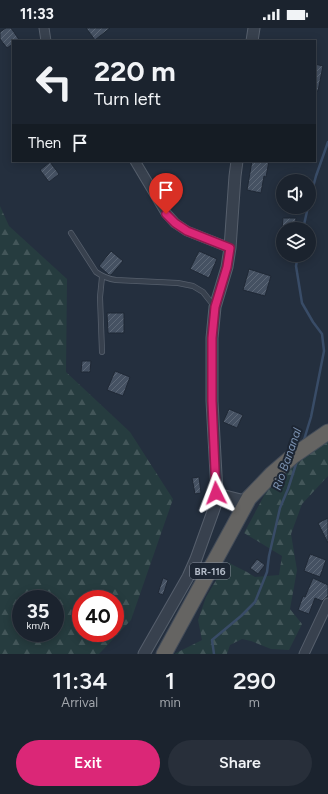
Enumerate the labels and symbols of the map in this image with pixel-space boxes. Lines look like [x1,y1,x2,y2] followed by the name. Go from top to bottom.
[149,173,183,214] pin
[270,426,304,492] water label: Rio Bananal
[195,472,237,514] position arrow
[190,563,230,579] road number: BR-116
[72,590,124,642] speed limit sign: 40

